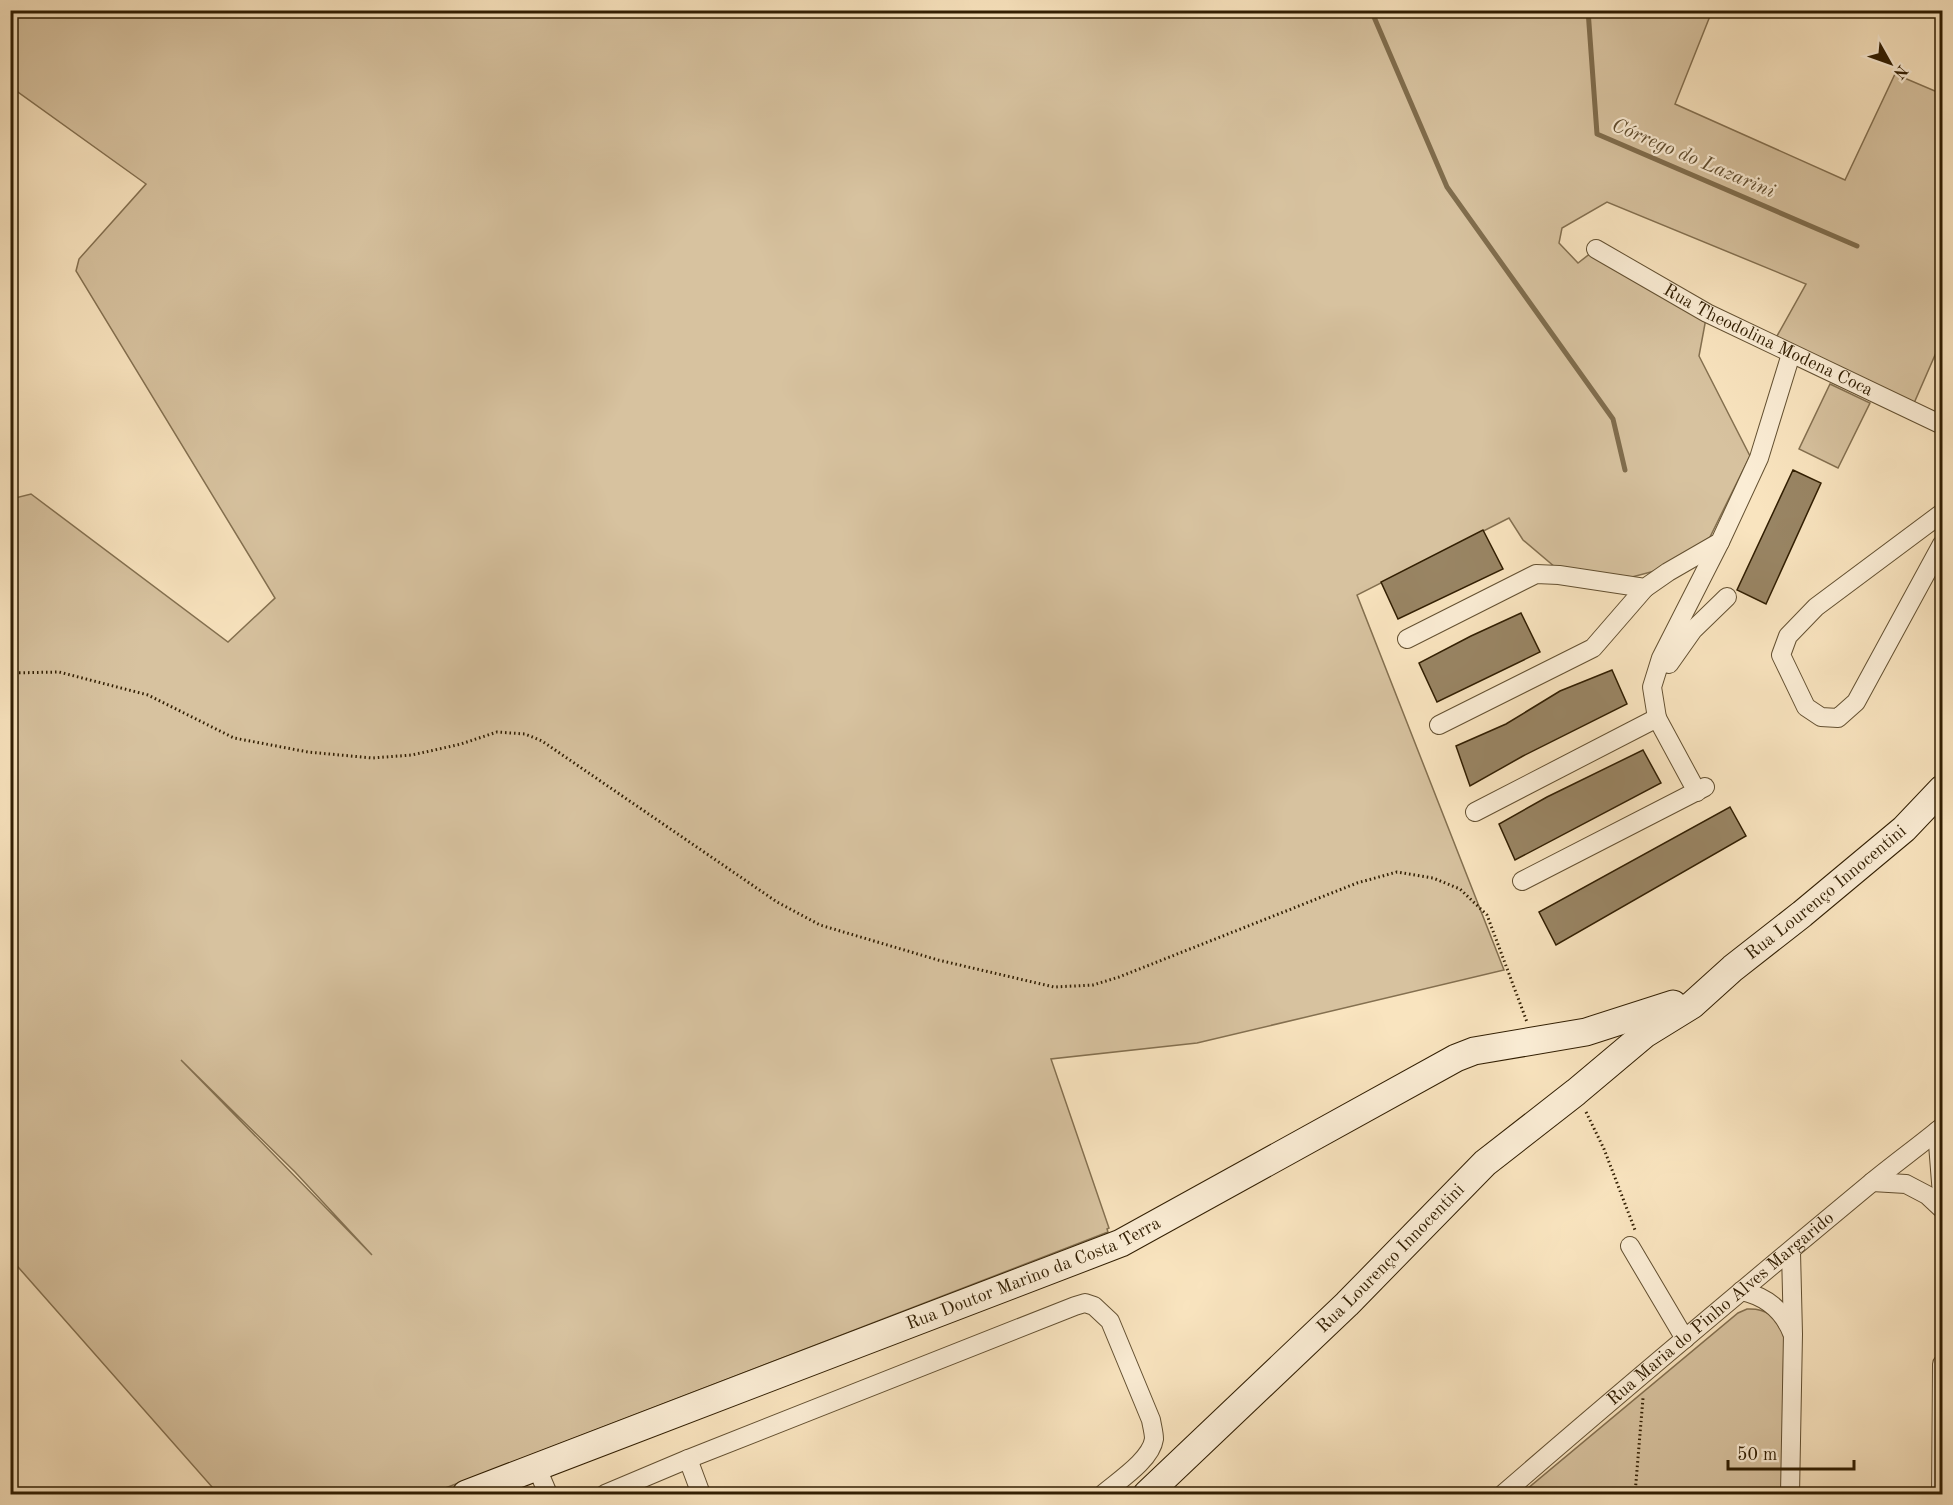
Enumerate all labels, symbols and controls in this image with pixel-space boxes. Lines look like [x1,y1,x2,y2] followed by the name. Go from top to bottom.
[1860,33,1920,93] north arrow
[1889,62,1910,82] text: N
[1608,116,1778,203] water label: Córrego do Lazarini
[1660,281,1876,400] street label: Rua Theodolina Modena Coca
[1742,822,1910,963] street label: Rua Lourenço Innocentini
[1314,1180,1468,1336] street label: Rua Lourenço Innocentini
[1604,1209,1838,1409] street label: Rua Maria do Pinho Alves Margarido
[904,1214,1164,1333] street label: Rua Doutor Marino da Costa Terra
[1728,1433,1854,1471] scale bar
[1737,1446,1777,1464] text: 50 m

